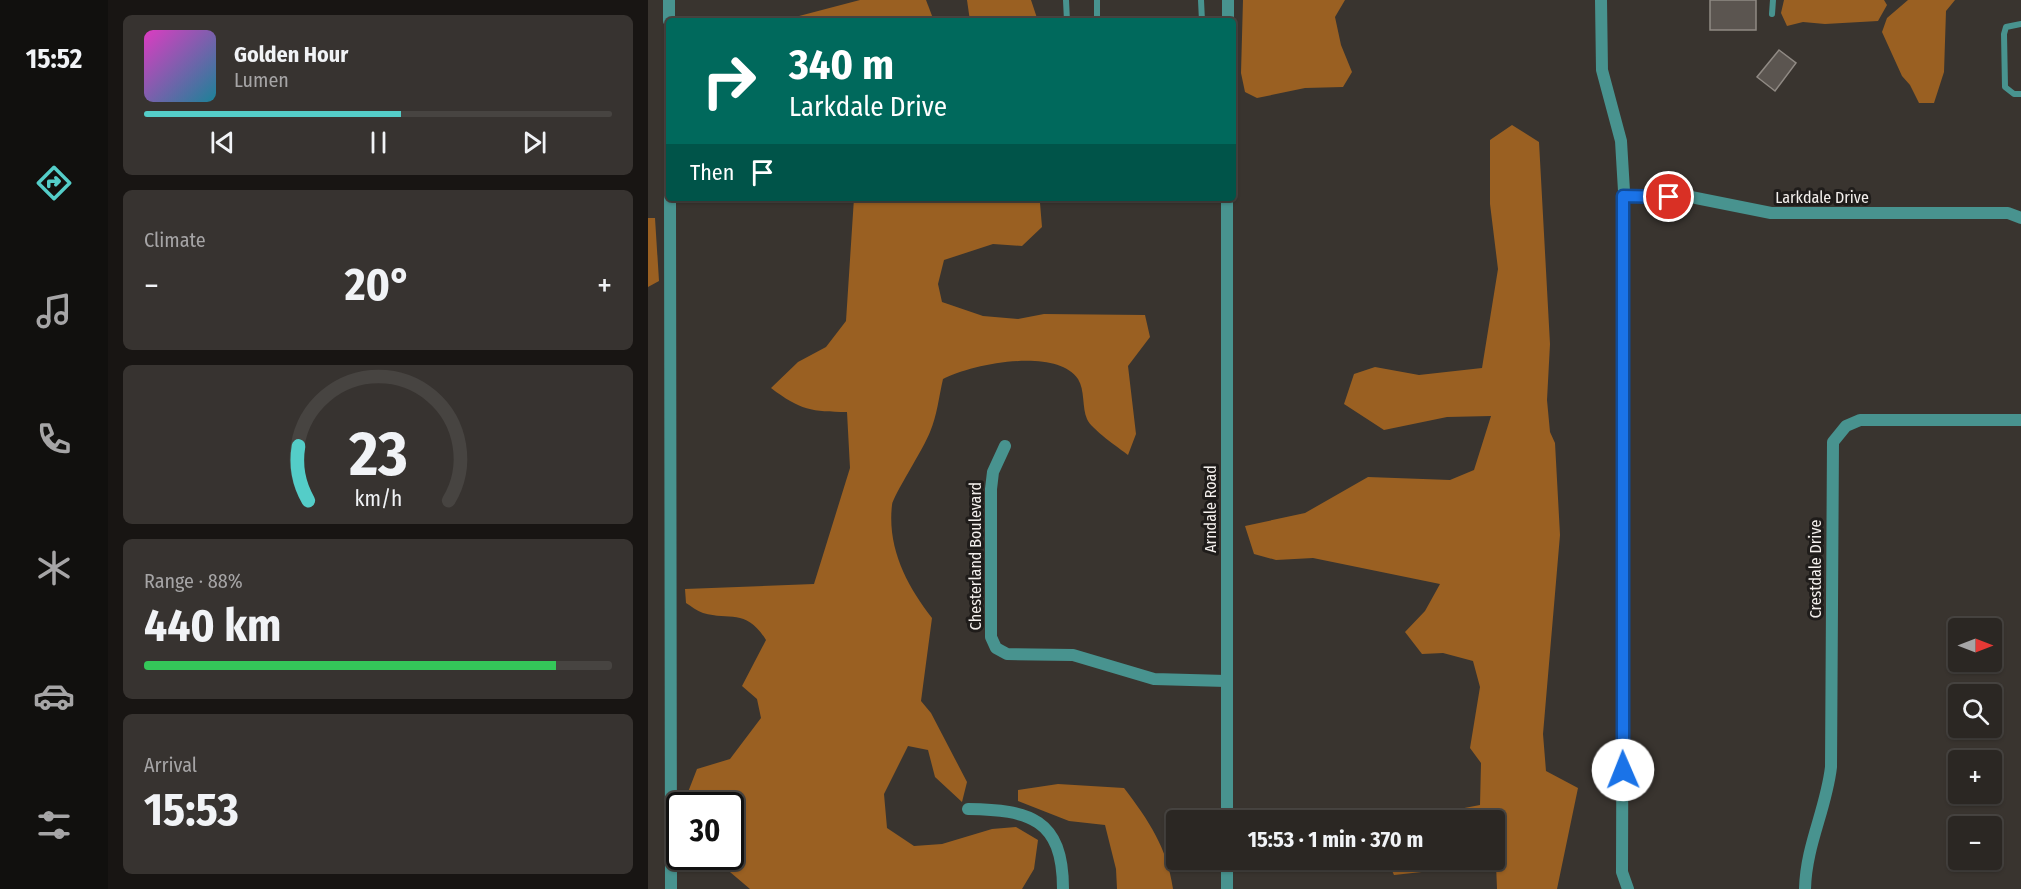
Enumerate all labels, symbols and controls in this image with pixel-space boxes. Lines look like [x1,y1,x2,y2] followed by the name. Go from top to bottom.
[789,40,894,90] text: 340 m
[234,41,348,68] text: Golden Hour
[690,42,768,120] icon: right
[26,43,82,75] text: 15:52
[234,68,289,92] text: Lumen
[789,91,947,123] text: Larkdale Drive
[206,126,239,159] icon: previous
[362,126,395,159] icon: pause
[518,126,551,159] icon: next
[746,156,779,189] icon: arrive
[690,159,734,186] text: Then
[33,162,75,204] icon: directions
[1643,171,1694,222] pin
[1652,180,1685,213] icon: arrive
[1775,188,1869,207] street label: Larkdale Drive
[144,228,206,252] text: Climate
[345,258,411,312] text: 20°
[144,266,159,306] text: −
[597,266,612,306] text: +
[33,290,75,332] icon: music
[33,418,75,460] icon: phone
[348,418,407,493] text: 23
[1201,465,1220,553] street label: Arndale Road
[966,482,985,630] street label: Chesterland Boulevard
[354,487,402,513] text: km/h
[1806,520,1825,618] street label: Crestdale Drive
[33,547,75,589] icon: climate
[144,569,243,593] text: Range · 88%
[144,599,281,653] text: 440 km
[1948,618,2002,672] north arrow
[1948,618,2002,870] map controls
[33,675,75,717] icon: car
[1948,684,2002,738] button: search
[1591,738,1655,802] position arrow
[1948,750,2002,804] button: +
[144,753,197,777] text: Arrival
[144,783,239,837] text: 15:53
[666,792,744,870] speed limit sign: 30
[33,804,75,846] icon: filters
[1948,816,2002,870] button: −
[1248,826,1423,853] text: 15:53 · 1 min · 370 m

